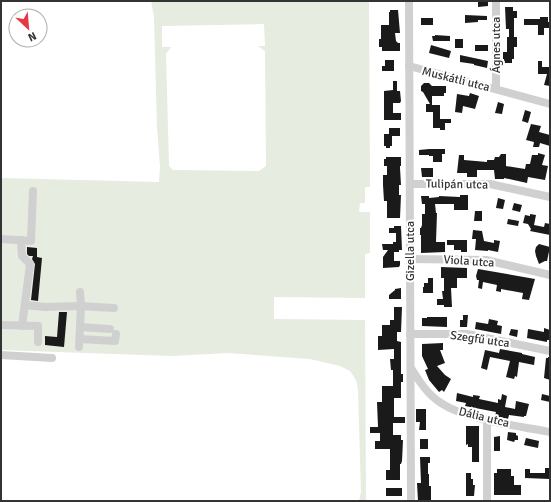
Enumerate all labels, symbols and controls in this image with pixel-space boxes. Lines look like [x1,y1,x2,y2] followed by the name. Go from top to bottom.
[8,8,48,48] north arrow
[489,17,504,73] street label: Ágnes utca
[26,29,38,44] text: N
[420,64,491,95] street label: Muskátli utca
[426,176,488,193] street label: Tulipán utca
[403,221,418,281] street label: Gizella utca
[443,252,495,271] street label: Viola utca
[449,328,511,351] street label: Szegfű utca
[457,404,511,431] street label: Dália utca

